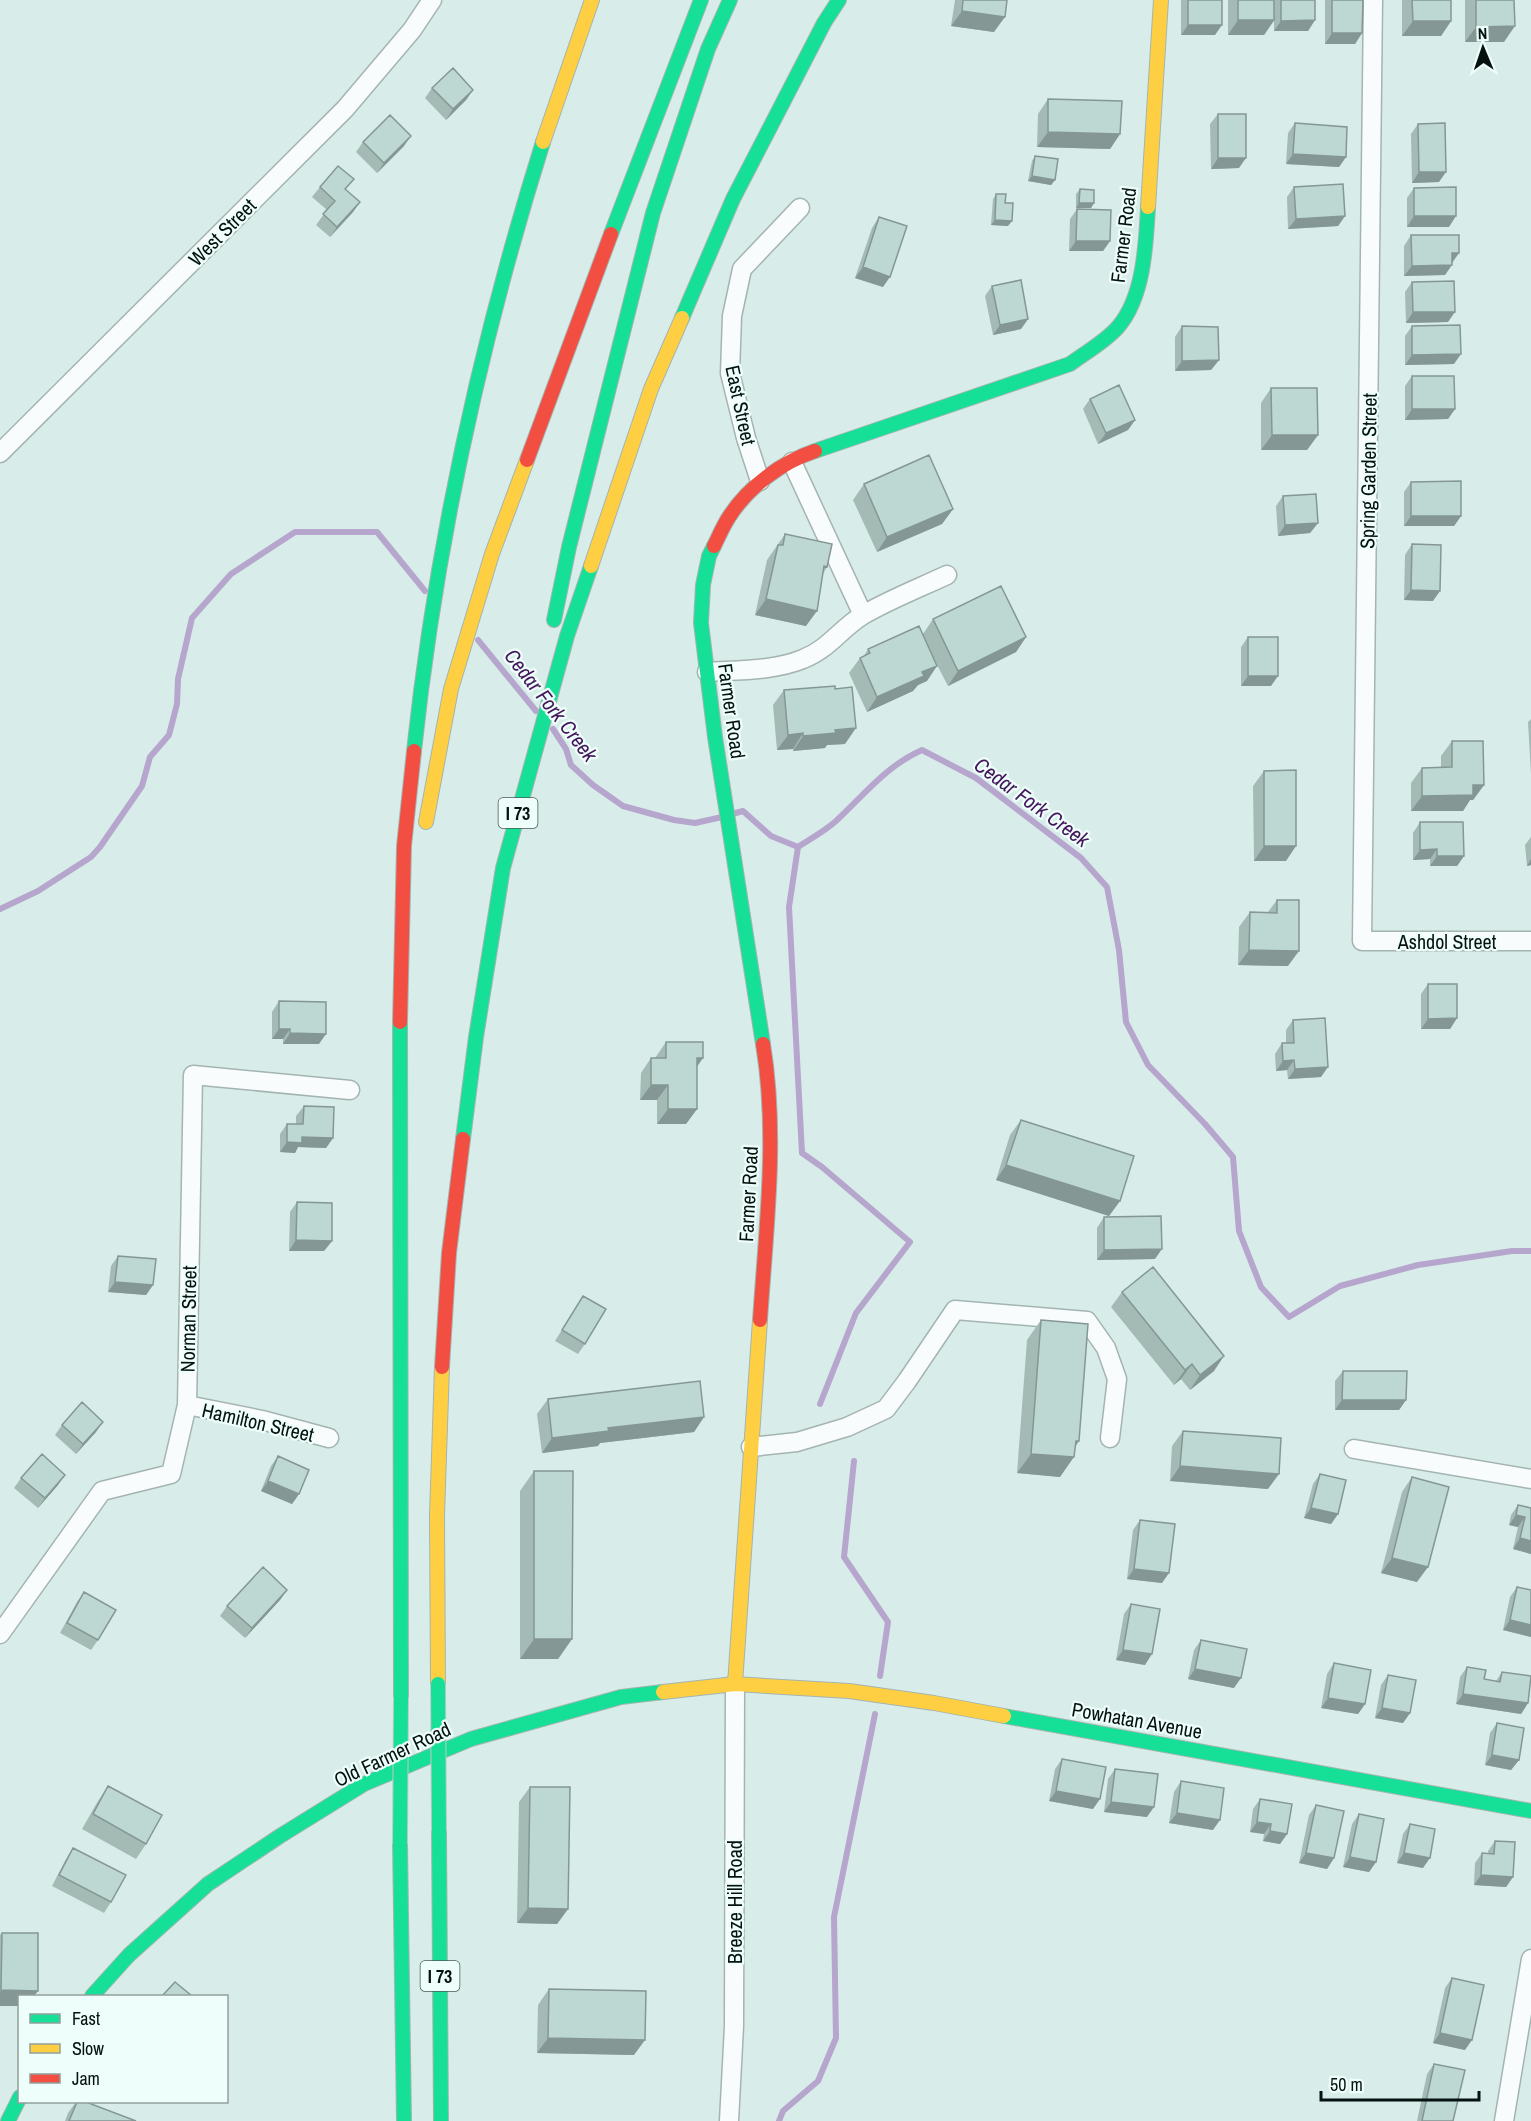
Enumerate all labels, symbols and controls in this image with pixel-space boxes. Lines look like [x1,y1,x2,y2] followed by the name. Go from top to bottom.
[1453,18,1513,78] north arrow
[1477,22,1488,44] text: N
[1104,186,1142,284] street label: Farmer Road
[182,192,262,272] street label: West Street
[719,363,763,448] street label: East Street
[1353,392,1383,549] street label: Spring Garden Street
[498,642,605,769] water label: Cedar Fork Creek
[712,662,752,760] street label: Farmer Road
[968,750,1097,855] water label: Cedar Fork Creek
[498,798,538,828] road number: I 73
[1397,928,1497,955] street label: Ashdol Street
[732,1145,764,1243] street label: Farmer Road
[174,1265,202,1373] street label: Norman Street
[199,1396,317,1448] street label: Hamilton Street
[1070,1695,1204,1745] street label: Powhatan Avenue
[329,1715,455,1793] street label: Old Farmer Road
[721,1840,748,1964] street label: Breeze Hill Road
[420,1961,460,1991] road number: I 73
[18,1995,228,2103] legend
[72,2006,100,2031] text: Fast
[72,2036,104,2061] text: Slow
[1321,2064,1478,2102] scale bar
[72,2066,100,2091] text: Jam
[1330,2072,1363,2097] text: 50 m

